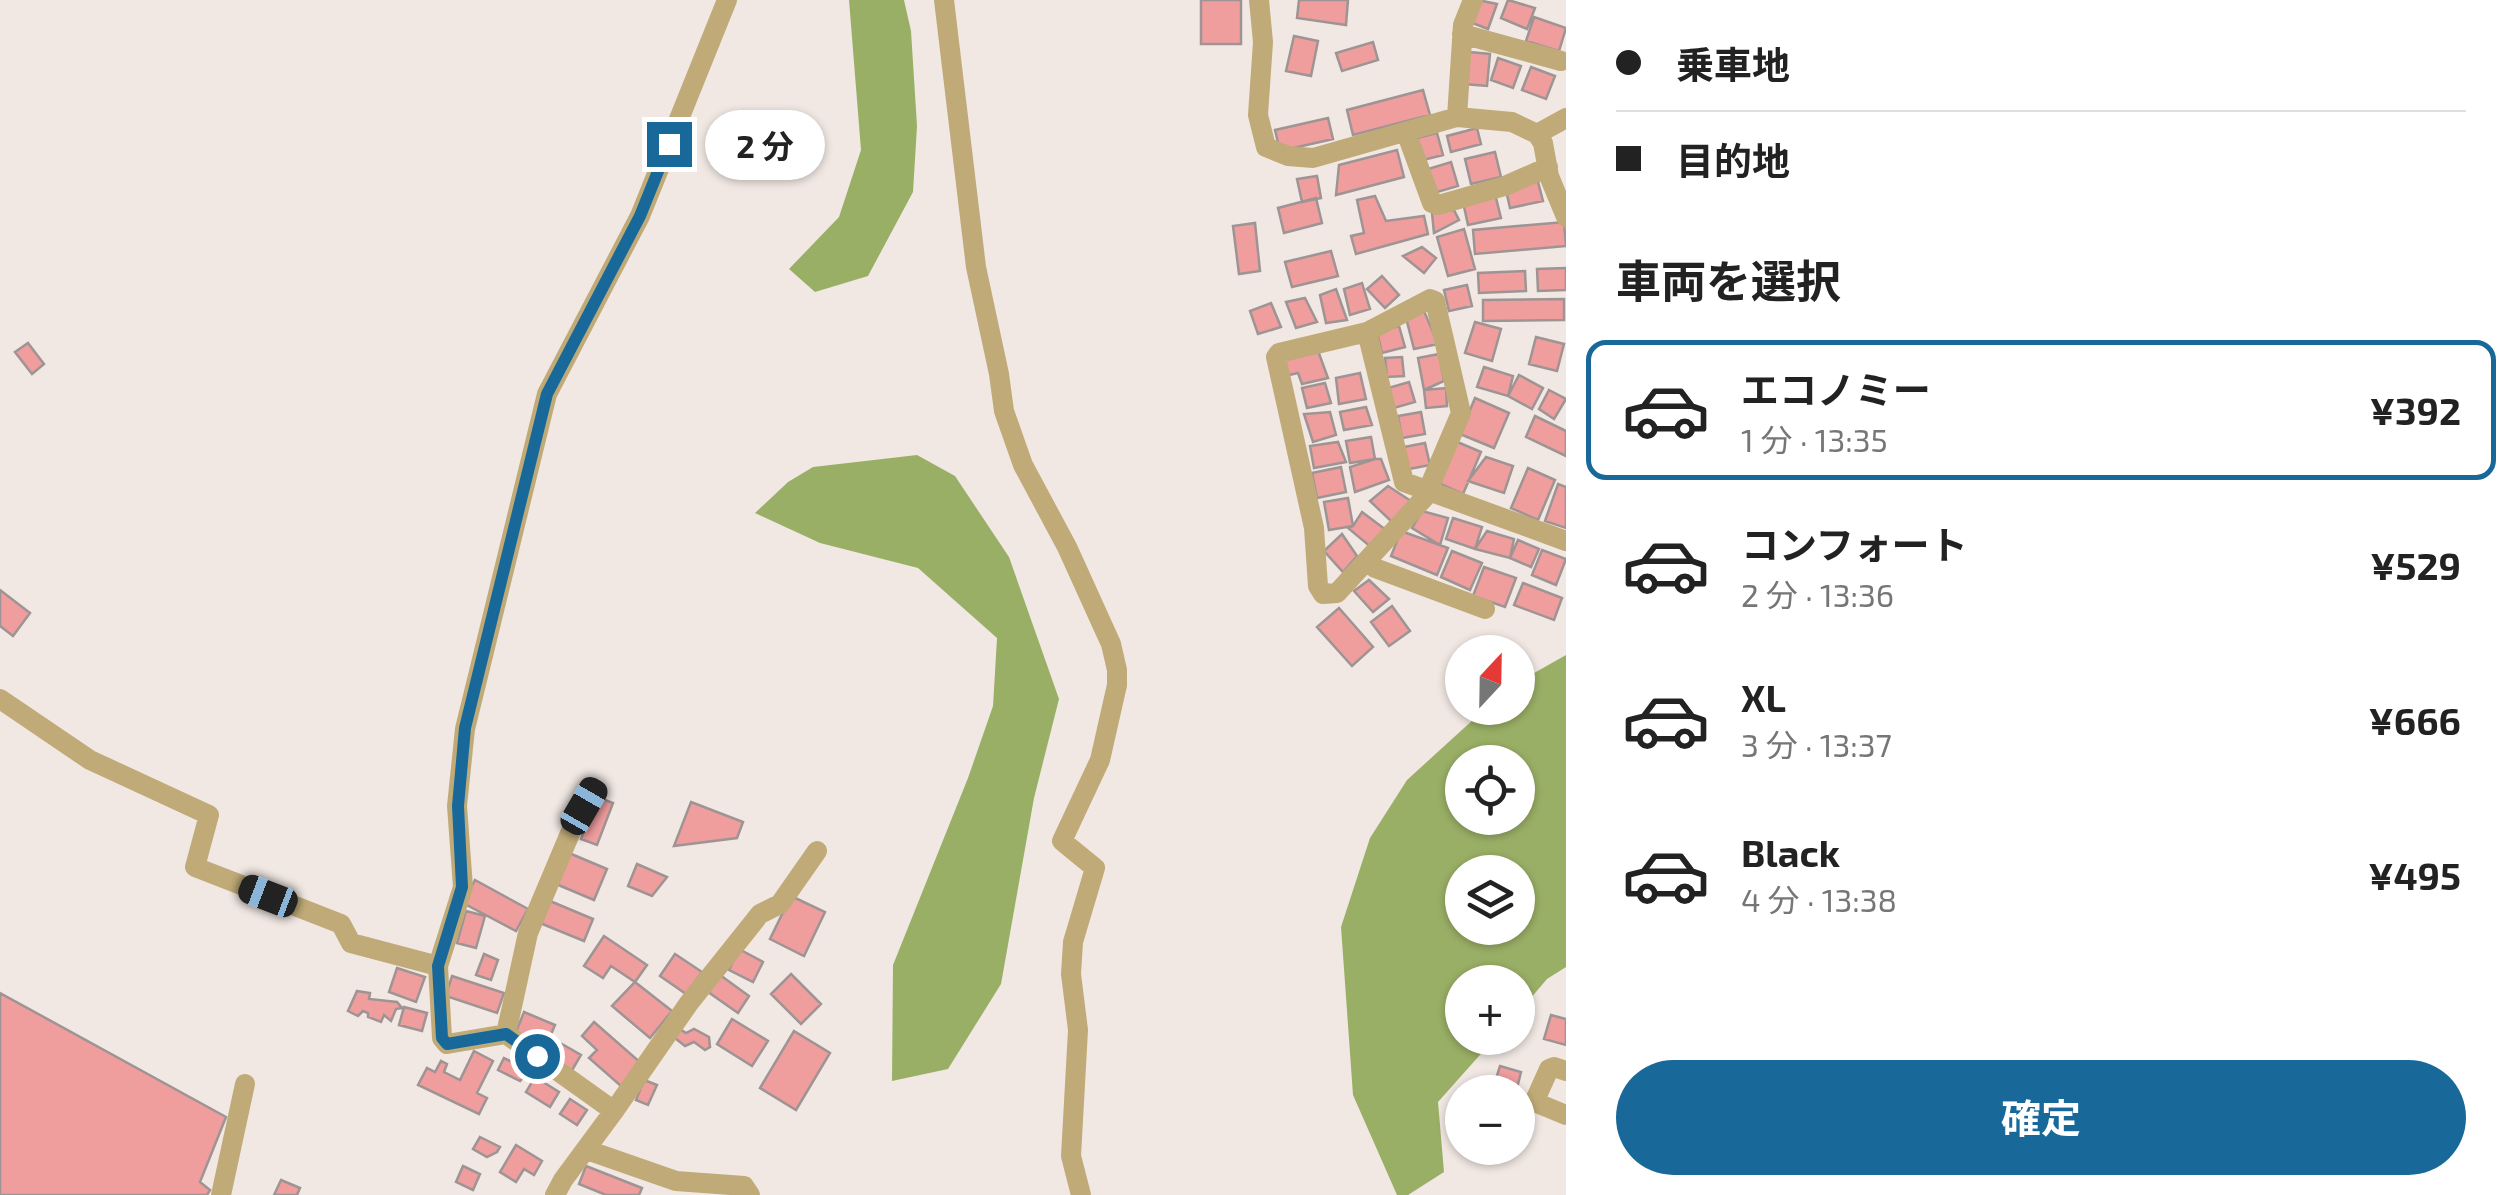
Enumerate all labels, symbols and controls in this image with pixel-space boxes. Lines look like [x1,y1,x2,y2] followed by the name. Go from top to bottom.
[1676,41,1790,87] text: 乗車地
[704,109,824,179] callout: 2 分
[647,122,692,167] route end
[736,126,794,164] text: 2 分
[1676,137,1790,183] text: 目的地
[1616,253,1841,307] text: 車両を選択
[1621,365,1711,455] icon: car
[1741,366,1931,412] text: エコノミー
[2370,387,2461,433] text: ¥392
[1741,420,1888,458] text: 1 分 · 13:35
[1621,520,1711,610] icon: car
[1741,521,1968,567] text: コンフォート
[2370,542,2461,588] text: ¥529
[1741,575,1894,613] text: 2 分 · 13:36
[1445,635,1535,725] north arrow
[1445,635,1535,1165] map controls
[1741,674,1786,720] text: XL
[1621,675,1711,765] icon: car
[2369,697,2461,743] text: ¥666
[1741,725,1892,763] text: 3 分 · 13:37
[1445,745,1535,835] button: locate
[556,773,612,839] car
[1741,829,1840,875] text: Black
[1621,830,1711,920] icon: car
[2368,852,2461,898] text: ¥495
[1445,855,1535,945] button: layers
[235,871,301,921] car
[1741,880,1897,918] text: 4 分 · 13:38
[1445,965,1535,1055] button: +
[515,1034,560,1079] route start
[1616,1060,2466,1175] button: 確定
[1445,1075,1535,1165] button: −

